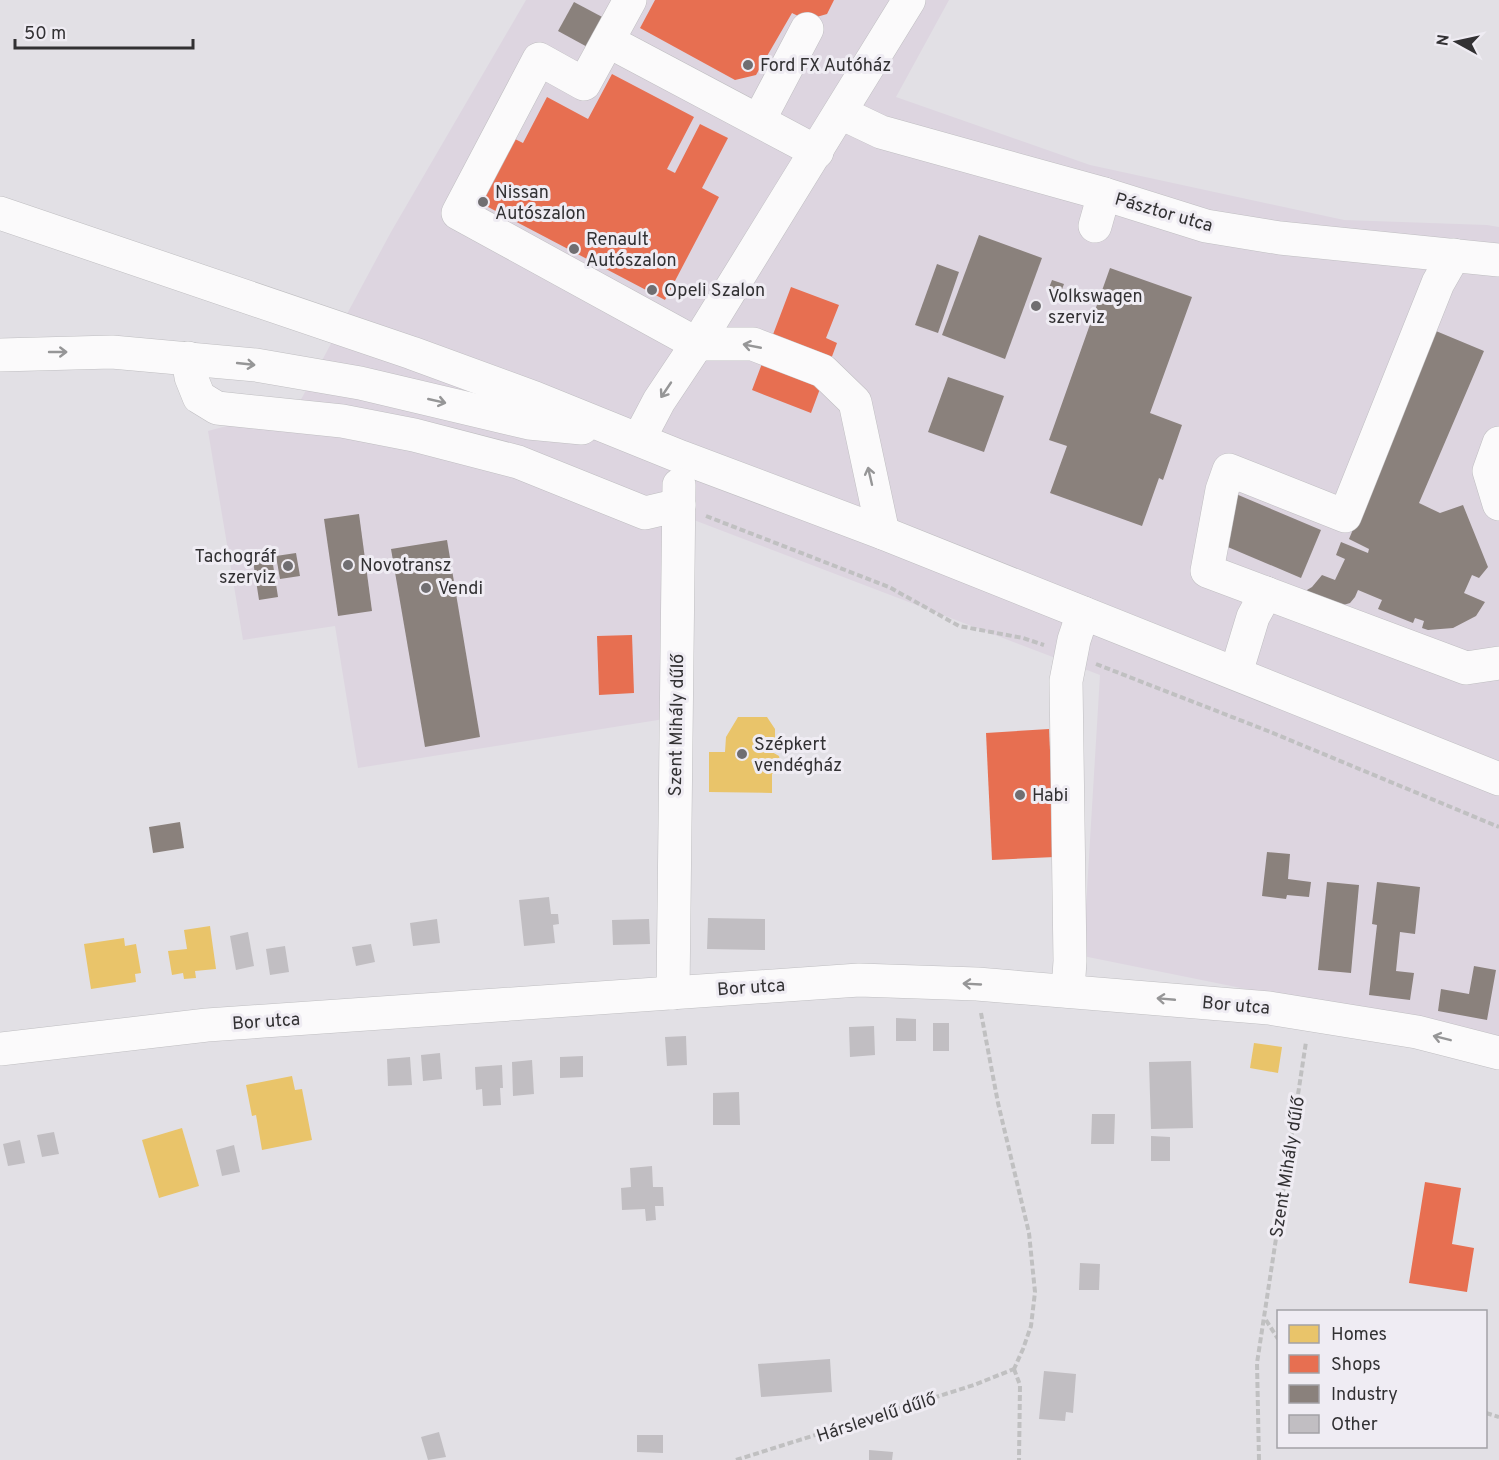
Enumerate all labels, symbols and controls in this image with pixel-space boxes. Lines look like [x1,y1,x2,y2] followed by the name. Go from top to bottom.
[15,12,194,50] scale bar
[1427,12,1487,72] north arrow
[24,23,66,46] text: 50 m
[1433,33,1455,47] text: N
[760,55,891,78] place label: Ford FX Autóház
[741,58,755,72] marker: Ford FX Autóház
[495,182,586,226] place label: Nissan Autószalon
[1112,188,1215,238] street label: Pásztor utca
[476,195,490,209] marker: Nissan Autószalon
[586,229,677,273] place label: Renault Autószalon
[567,242,581,256] marker: Renault Autószalon
[664,280,765,303] place label: Opeli Szalon
[645,283,659,297] marker: Opeli Szalon
[1048,286,1143,330] place label: Volkswagen szerviz
[1029,299,1043,313] marker: Volkswagen szerviz
[743,340,763,351] one-way arrow
[48,347,68,358] one-way arrow
[236,359,256,370] one-way arrow
[660,382,672,398] one-way arrow
[428,396,447,408] one-way arrow
[863,467,875,486] one-way arrow
[194,546,276,590] place label: Tachográf szerviz
[360,555,452,578] place label: Novotransz
[341,558,355,572] marker: Novotransz
[281,559,295,573] marker: Tachográf szerviz
[438,578,483,601] place label: Vendi
[419,581,433,595] marker: Vendi
[665,653,690,797] street label: Szent Mihály dűlő
[754,734,842,778] place label: Szépkert vendégház
[735,747,749,761] marker: Szépkert vendégház
[1032,785,1068,808] place label: Habi
[1013,788,1027,802] marker: Habi
[716,975,786,1002] street label: Bor utca
[963,978,983,989] one-way arrow
[1201,992,1271,1021] street label: Bor utca
[1157,993,1177,1004] one-way arrow
[231,1009,301,1036] street label: Bor utca
[1433,1032,1452,1044] one-way arrow
[1266,1094,1311,1239] street label: Szent Mihály dűlő
[1277,1310,1487,1448] legend
[1331,1324,1387,1347] text: Homes
[1331,1354,1381,1377] text: Shops
[1331,1384,1398,1407] text: Industry
[814,1388,940,1449] street label: Hárslevelű dűlő
[1331,1414,1378,1437] text: Other

